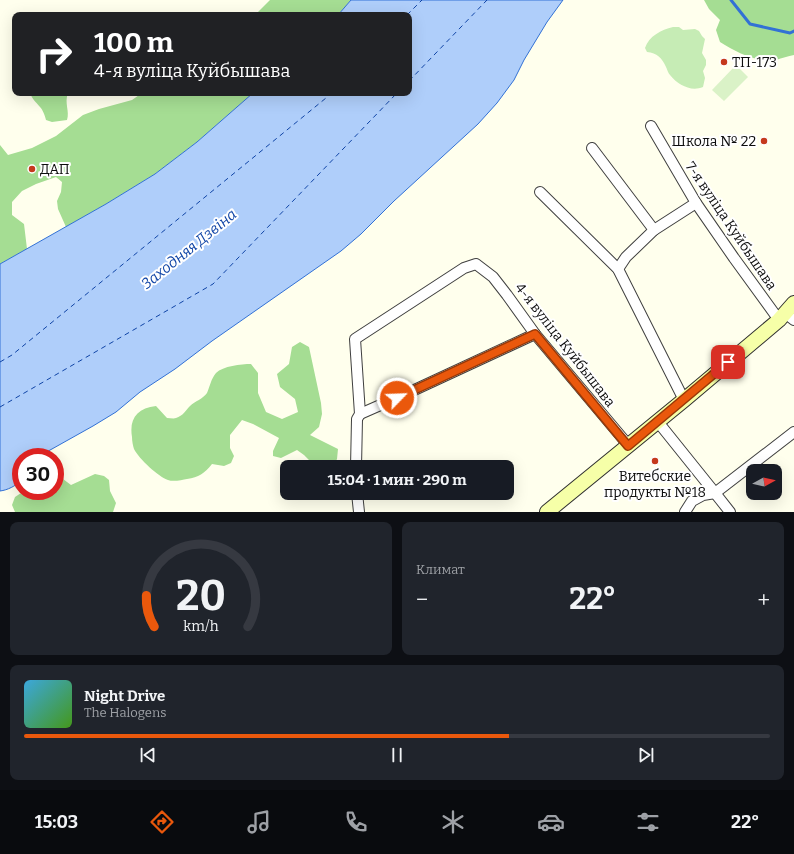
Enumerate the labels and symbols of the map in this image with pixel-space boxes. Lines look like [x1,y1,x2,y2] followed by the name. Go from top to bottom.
[732,54,777,71] place label: ТП-173
[719,57,729,67] marker: ТП-173
[672,133,756,150] place label: Школа № 22
[759,136,769,146] marker: Школа № 22
[682,159,780,294] street label: 7-я вуліца Куйбышава
[40,161,70,178] place label: ДАП
[27,164,37,174] marker: ДАП
[138,205,240,293] water label: Заходняя Дзвіна
[511,280,619,411] street label: 4-я вуліца Куйбышава
[711,345,745,379] pin
[376,377,418,419] position arrow
[12,448,64,500] speed limit sign: 30
[650,456,660,466] marker: Витебские продукты №18
[746,464,782,500] north arrow
[604,468,706,501] place label: Витебские продукты №18

